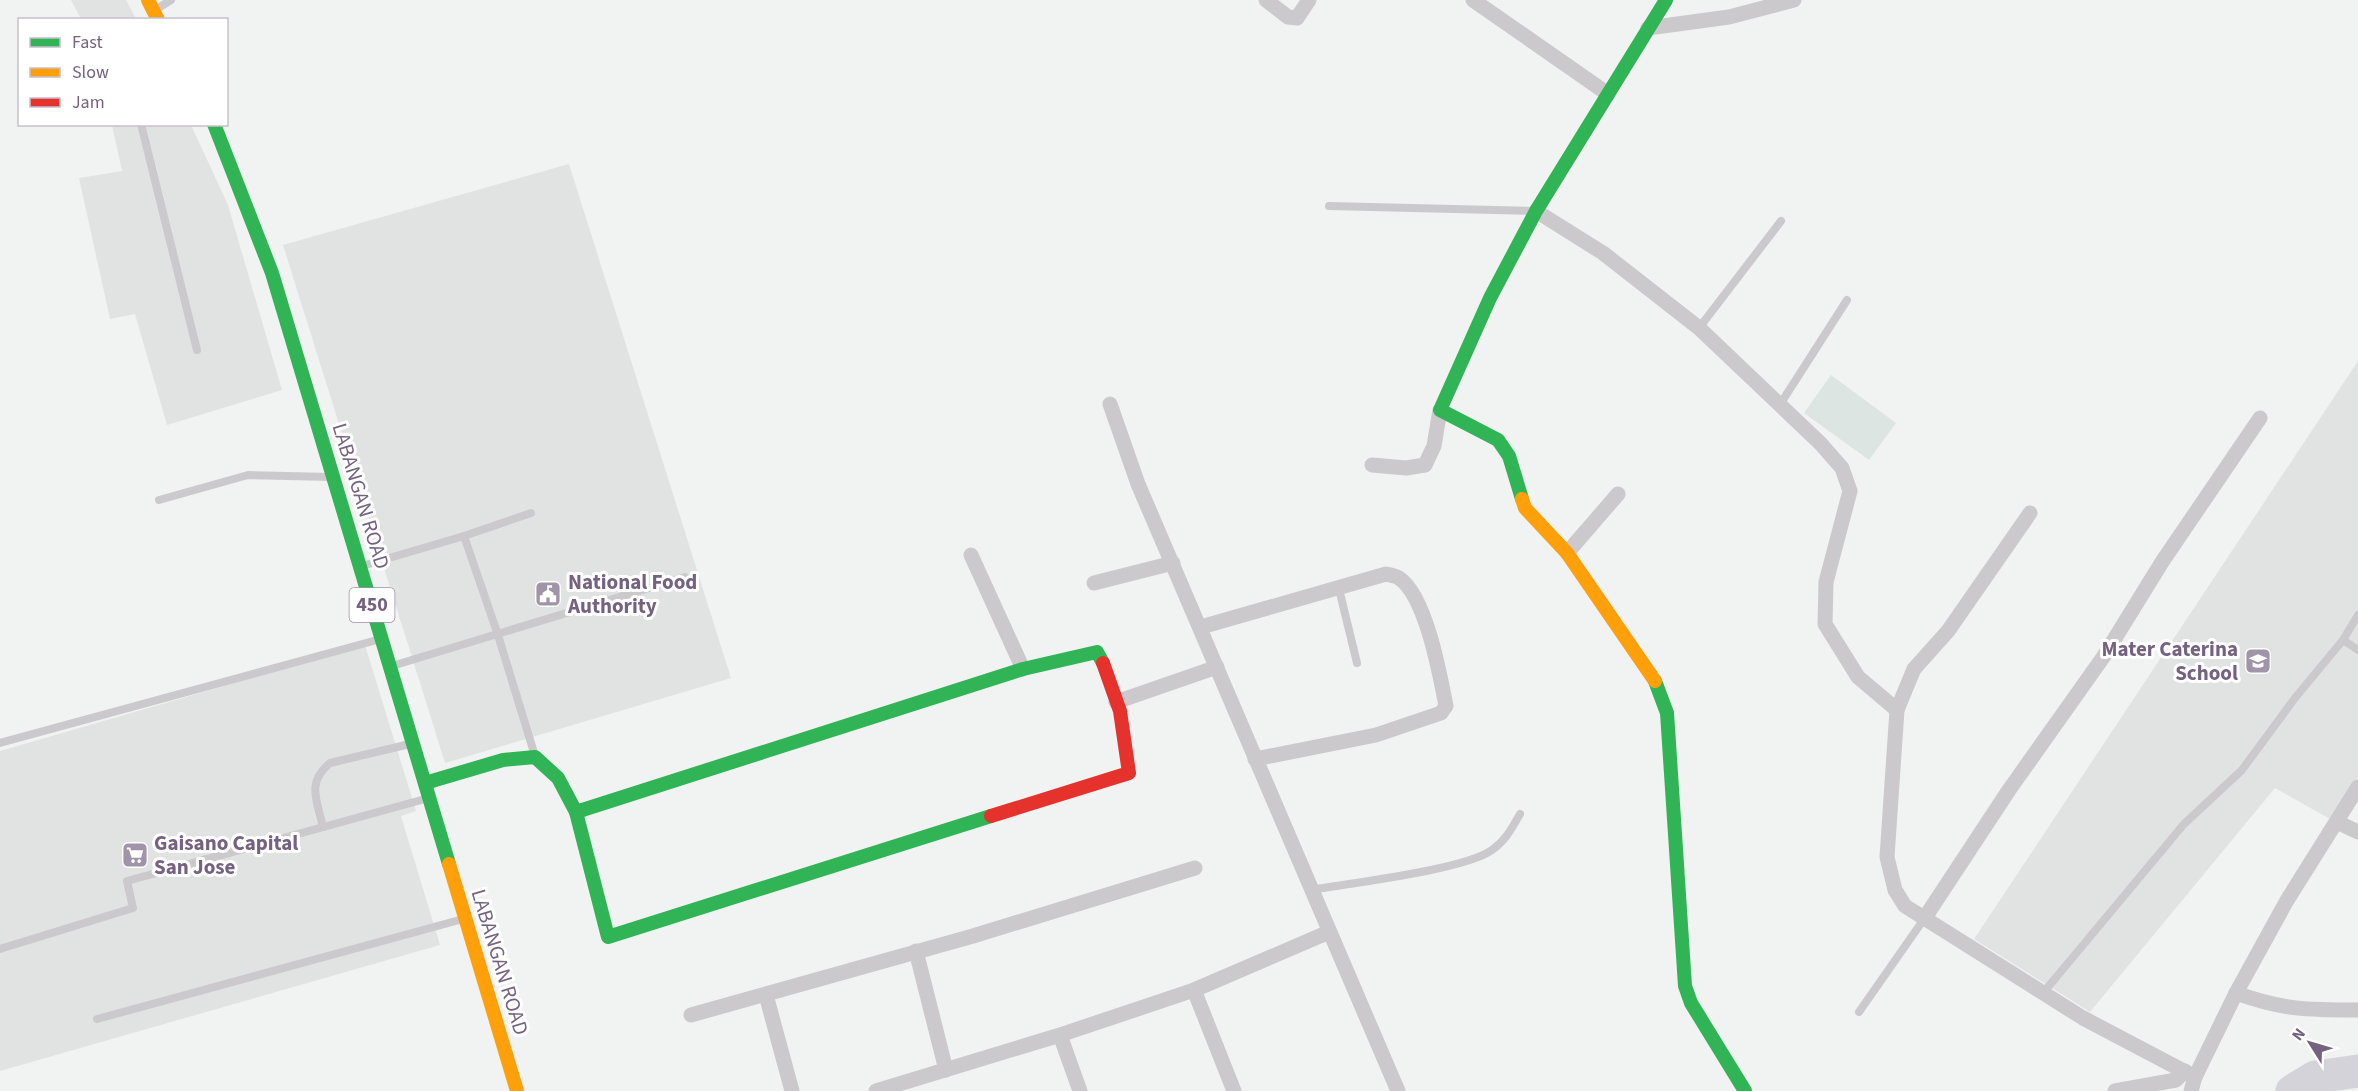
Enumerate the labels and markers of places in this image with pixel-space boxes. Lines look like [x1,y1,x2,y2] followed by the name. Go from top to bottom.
[567,567,697,621] place label: National Food Authority
[533,579,563,609] public building icon: National Food Authority
[2102,634,2238,688] place label: Mater Caterina School
[2243,646,2273,676] school or university icon: Mater Caterina School
[154,828,298,882] place label: Gaisano Capital San Jose
[120,840,150,870] supermarket icon: Gaisano Capital San Jose

